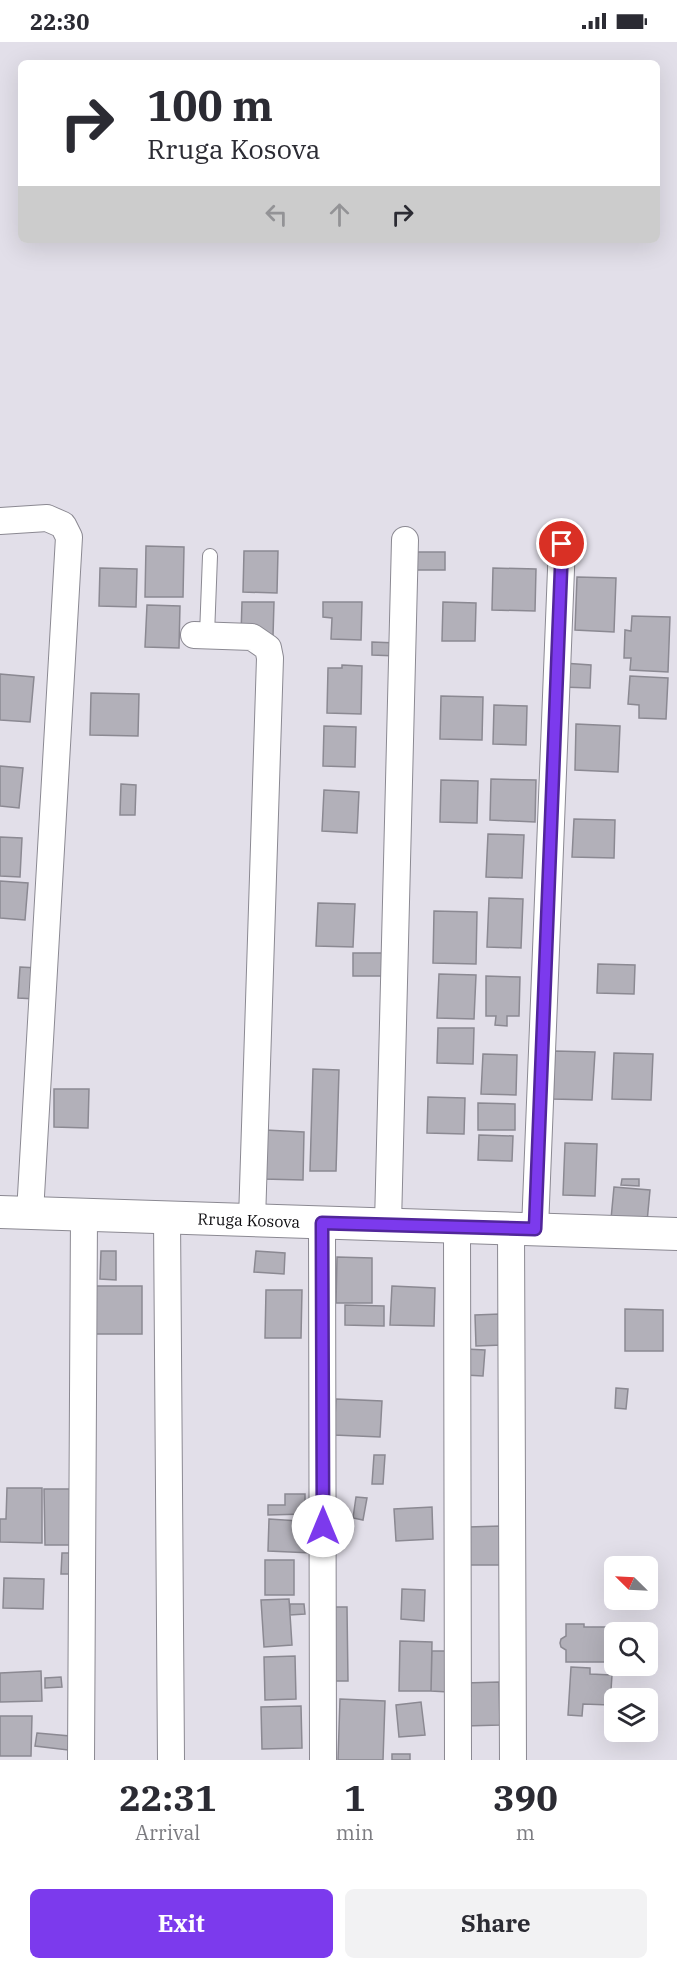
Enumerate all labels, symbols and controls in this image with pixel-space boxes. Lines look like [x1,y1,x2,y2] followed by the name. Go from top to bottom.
[30,7,89,36] text: 22:30
[147,78,273,133] text: 100 m
[48,84,126,162] icon: right
[147,131,321,166] text: Rruga Kosova
[260,198,293,231] icon: left
[323,198,356,231] icon: ahead
[386,198,419,231] icon: right
[536,518,587,569] pin
[545,527,578,560] icon: arrive
[197,1208,301,1232] street label: Rruga Kosova
[291,1494,355,1558] position arrow
[604,1556,658,1610] north arrow
[604,1556,658,1742] map controls
[604,1622,658,1676] button: search
[604,1688,658,1742] button: layers
[119,1774,216,1821] text: 22:31
[344,1774,366,1821] text: 1
[493,1774,558,1821] text: 390
[135,1819,200,1846] text: Arrival
[336,1819,374,1846] text: min
[516,1819,535,1846] text: m
[30,1889,333,1958] button: Exit
[345,1889,647,1958] button: Share

